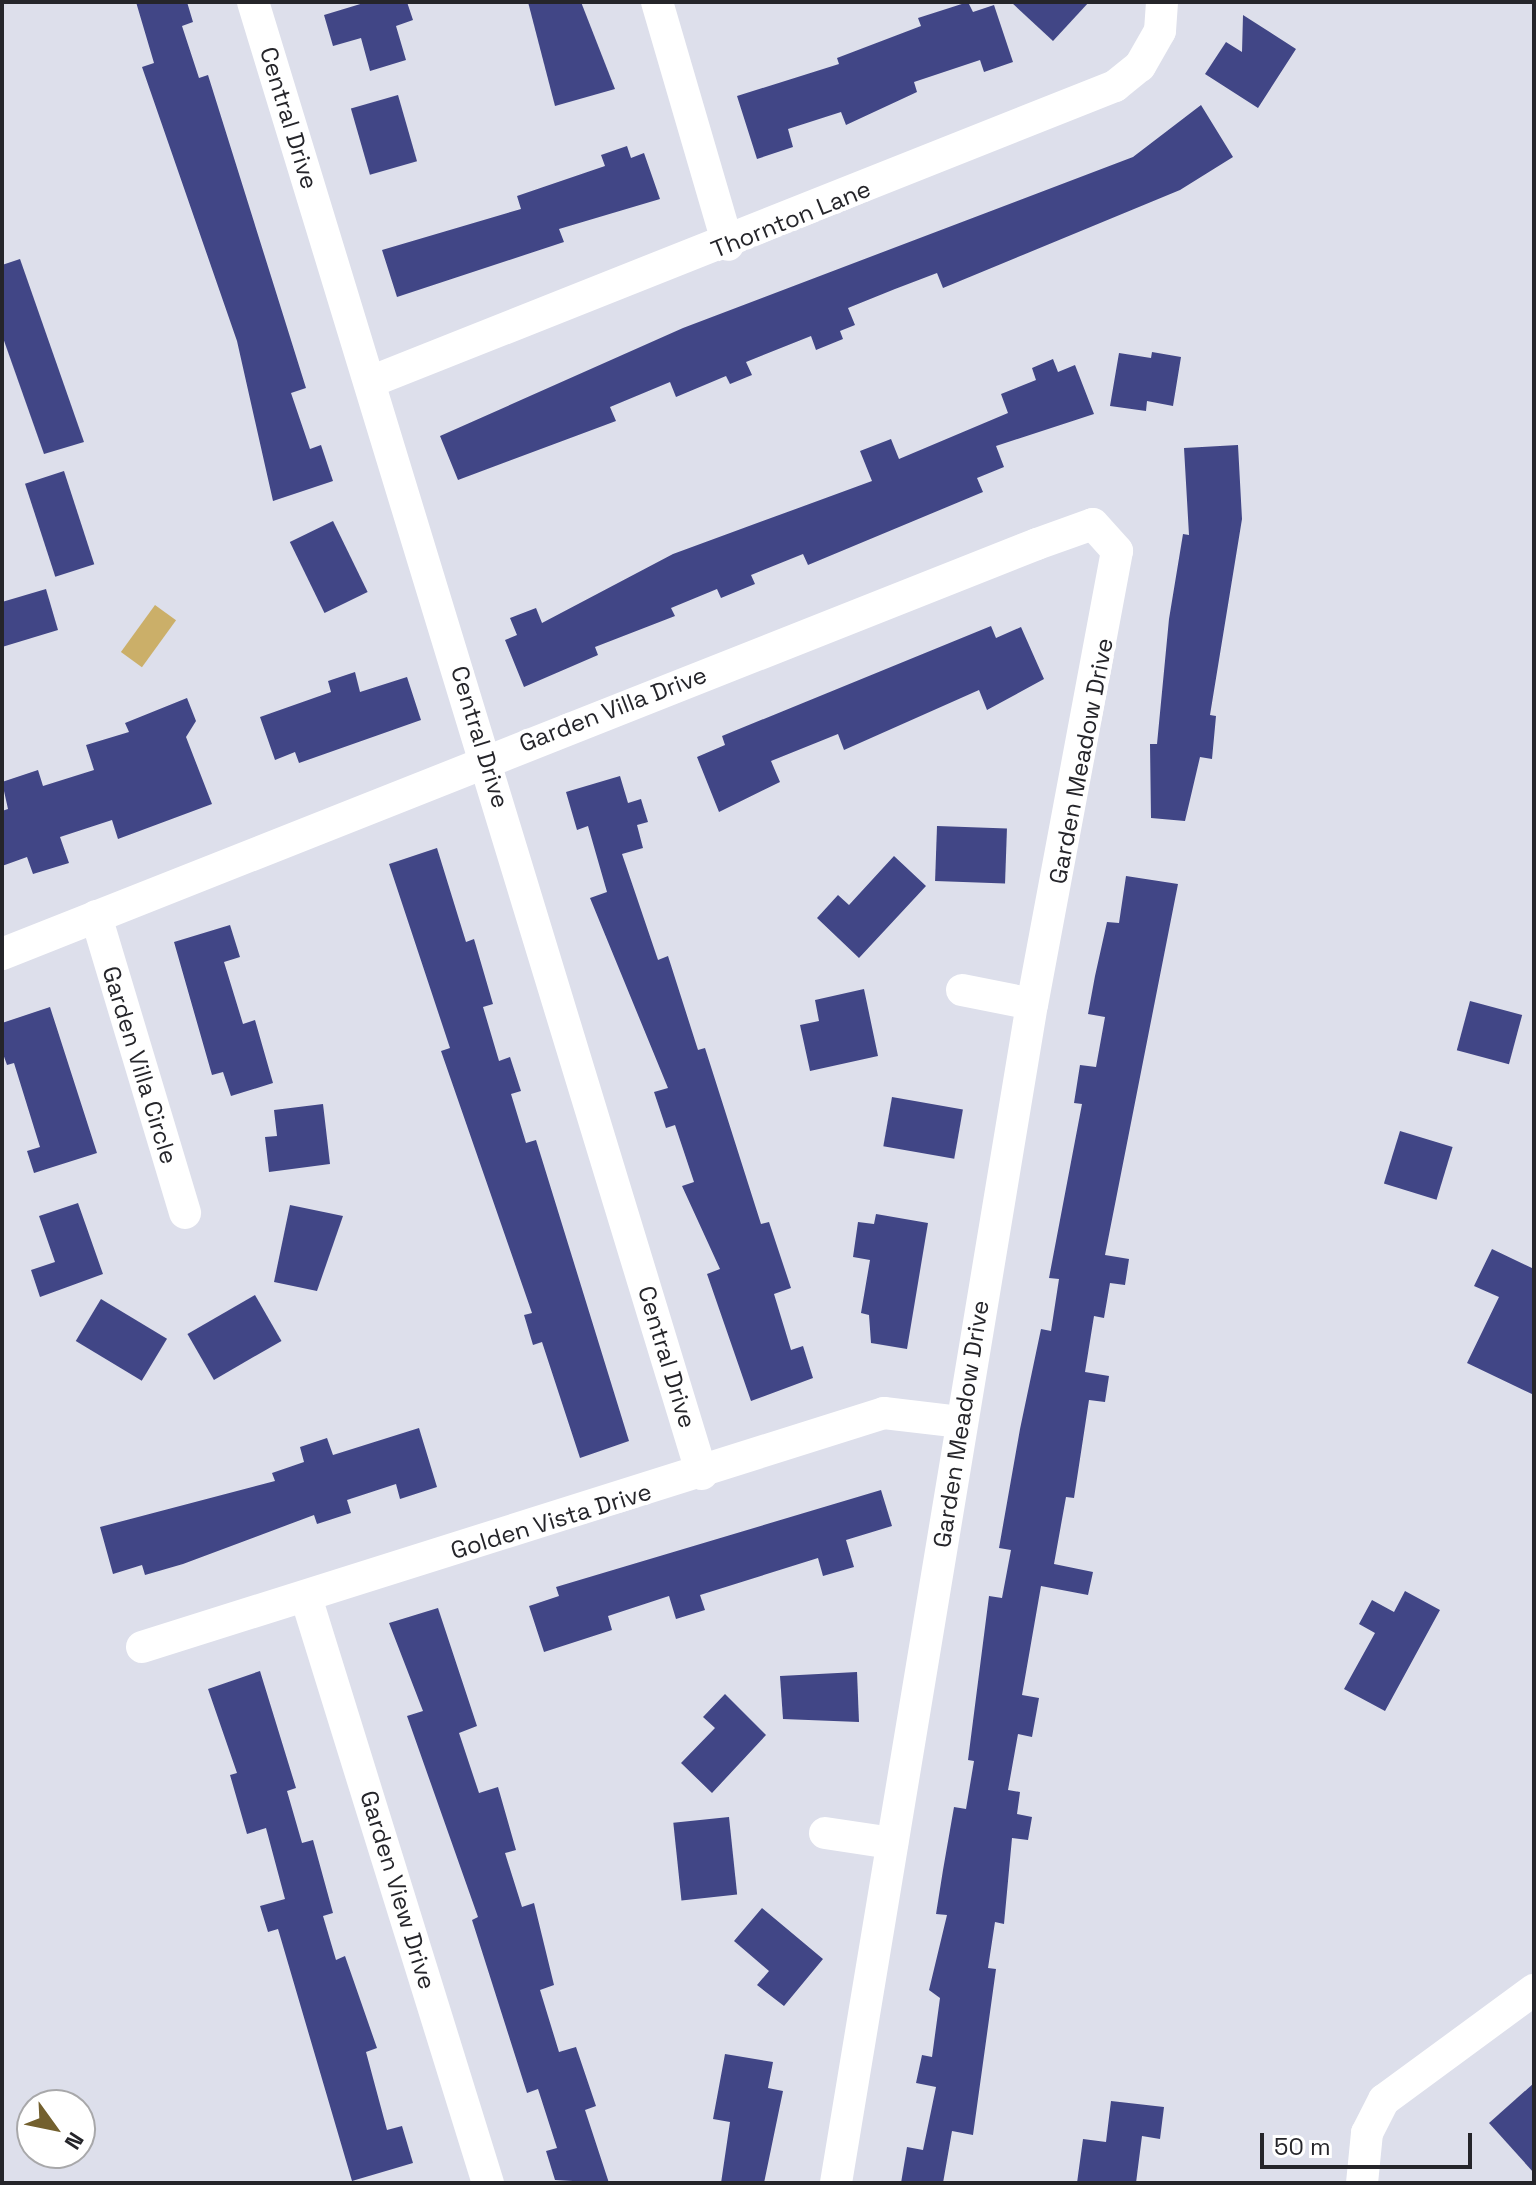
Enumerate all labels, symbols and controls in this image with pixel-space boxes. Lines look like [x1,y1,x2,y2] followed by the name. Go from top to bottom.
[254,43,324,193] street label: Central Drive
[707,174,875,264] street label: Thornton Lane
[1043,635,1119,887] street label: Garden Meadow Drive
[515,660,711,758] street label: Garden Villa Drive
[445,662,515,812] street label: Central Drive
[96,962,184,1168] street label: Garden Villa Circle
[632,1282,702,1432] street label: Central Drive
[927,1298,995,1550] street label: Garden Meadow Drive
[447,1477,655,1565] street label: Golden Vista Drive
[354,1787,442,1993] street label: Garden View Drive
[16,2089,96,2169] north arrow
[1264,2117,1476,2167] scale bar
[59,2127,90,2155] text: N
[1274,2131,1331,2162] text: 50 m

